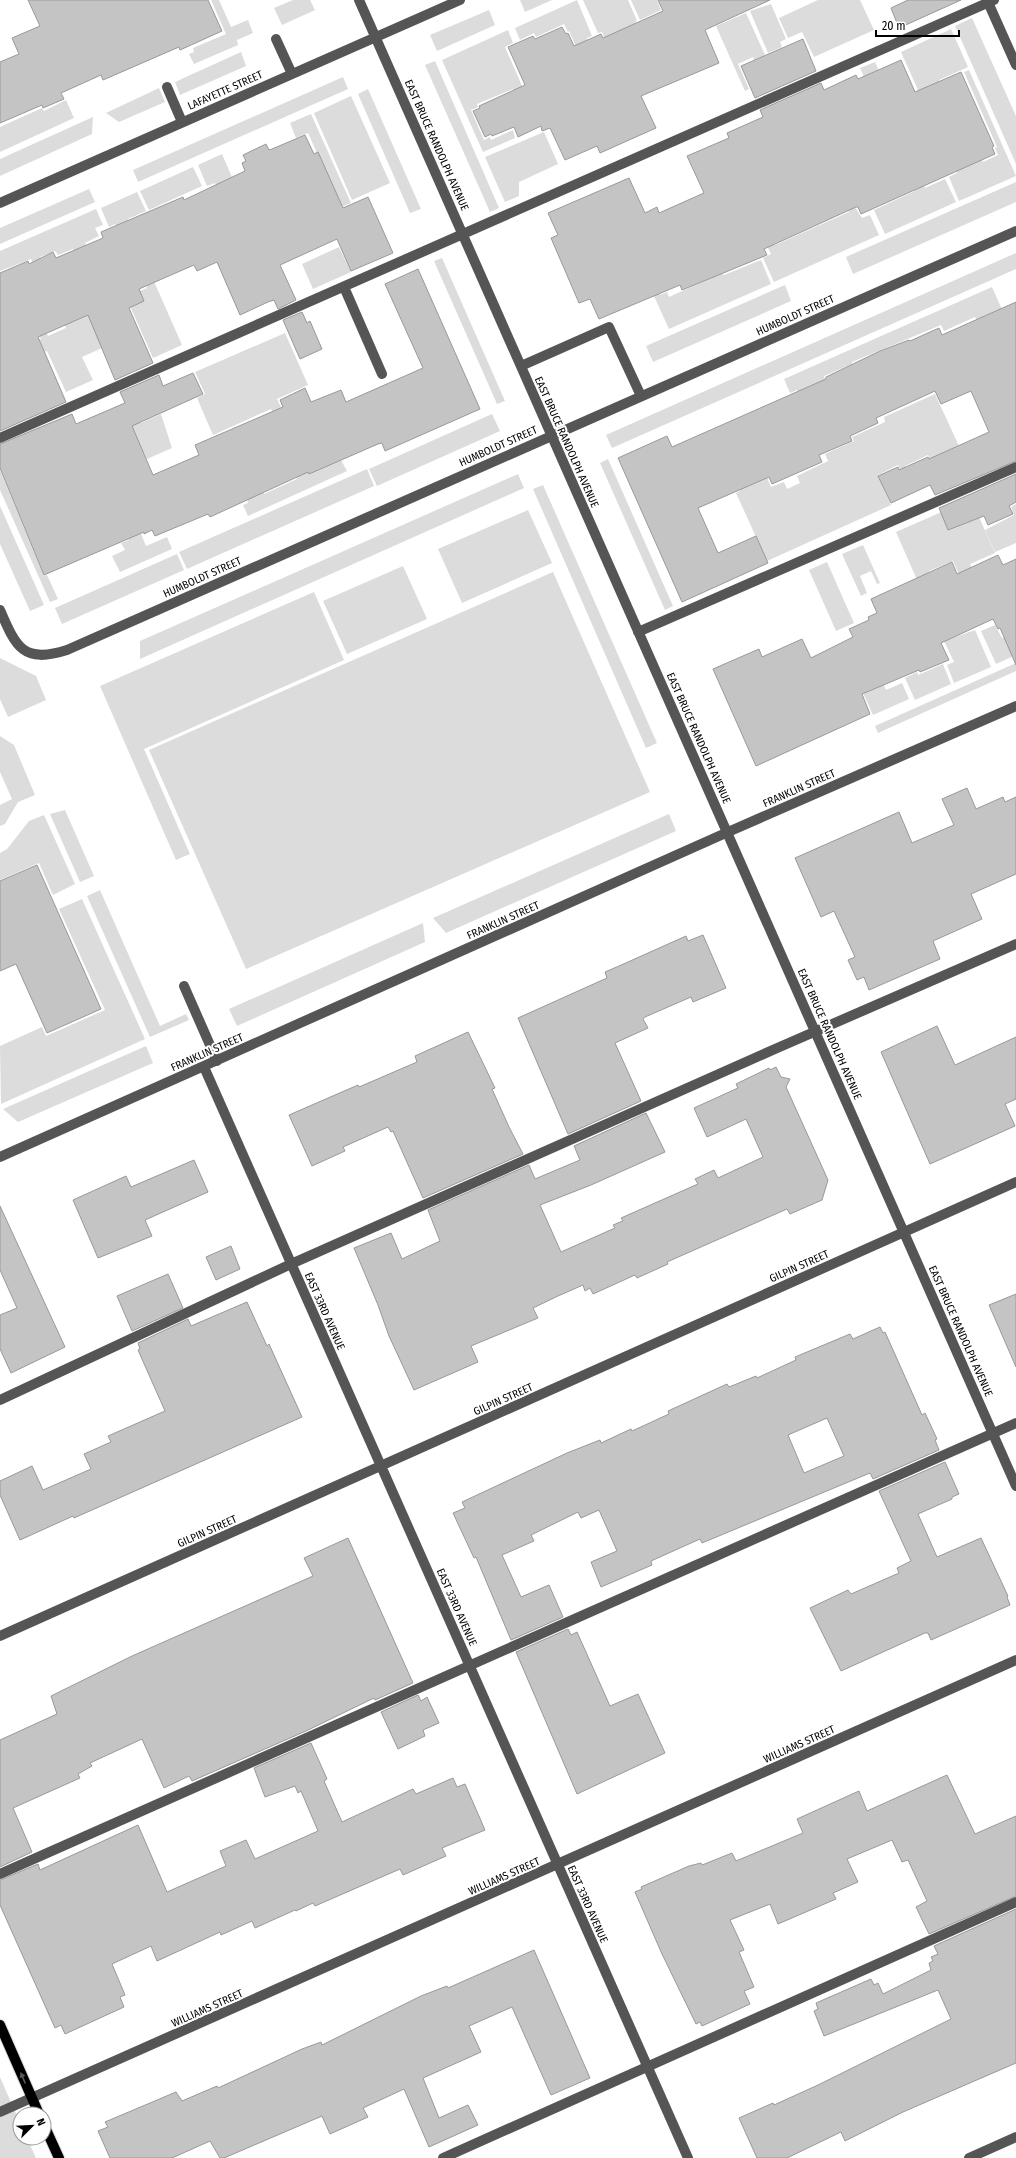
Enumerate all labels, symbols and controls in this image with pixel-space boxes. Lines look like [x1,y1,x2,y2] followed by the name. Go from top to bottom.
[876,12,959,38] scale bar
[882,19,906,33] text: 20 m
[186,68,265,113] street label: LAFAYETTE STREET
[402,78,471,213] street label: EAST BRUCE RANDOLPH AVENUE
[754,292,837,339] street label: HUMBOLDT STREET
[532,375,601,510] street label: EAST BRUCE RANDOLPH AVENUE
[457,423,540,470] street label: HUMBOLDT STREET
[161,554,244,601] street label: HUMBOLDT STREET
[664,671,733,806] street label: EAST BRUCE RANDOLPH AVENUE
[761,766,838,810] street label: FRANKLIN STREET
[465,898,542,942] street label: FRANKLIN STREET
[795,967,864,1102] street label: EAST BRUCE RANDOLPH AVENUE
[169,1030,246,1074] street label: FRANKLIN STREET
[767,1247,832,1285] street label: GILPIN STREET
[926,1264,995,1399] street label: EAST BRUCE RANDOLPH AVENUE
[302,1270,347,1352] street label: EAST 33RD AVENUE
[471,1380,536,1418] street label: GILPIN STREET
[175,1512,240,1550] street label: GILPIN STREET
[434,1566,479,1648] street label: EAST 33RD AVENUE
[761,1723,838,1766] street label: WILLIAMS STREET
[466,1855,543,1898] street label: WILLIAMS STREET
[565,1863,610,1945] street label: EAST 33RD AVENUE
[169,1987,246,2030] street label: WILLIAMS STREET
[20,2072,26,2084] one-way arrow
[12,2106,52,2146] north arrow
[33,2116,48,2128] text: N

